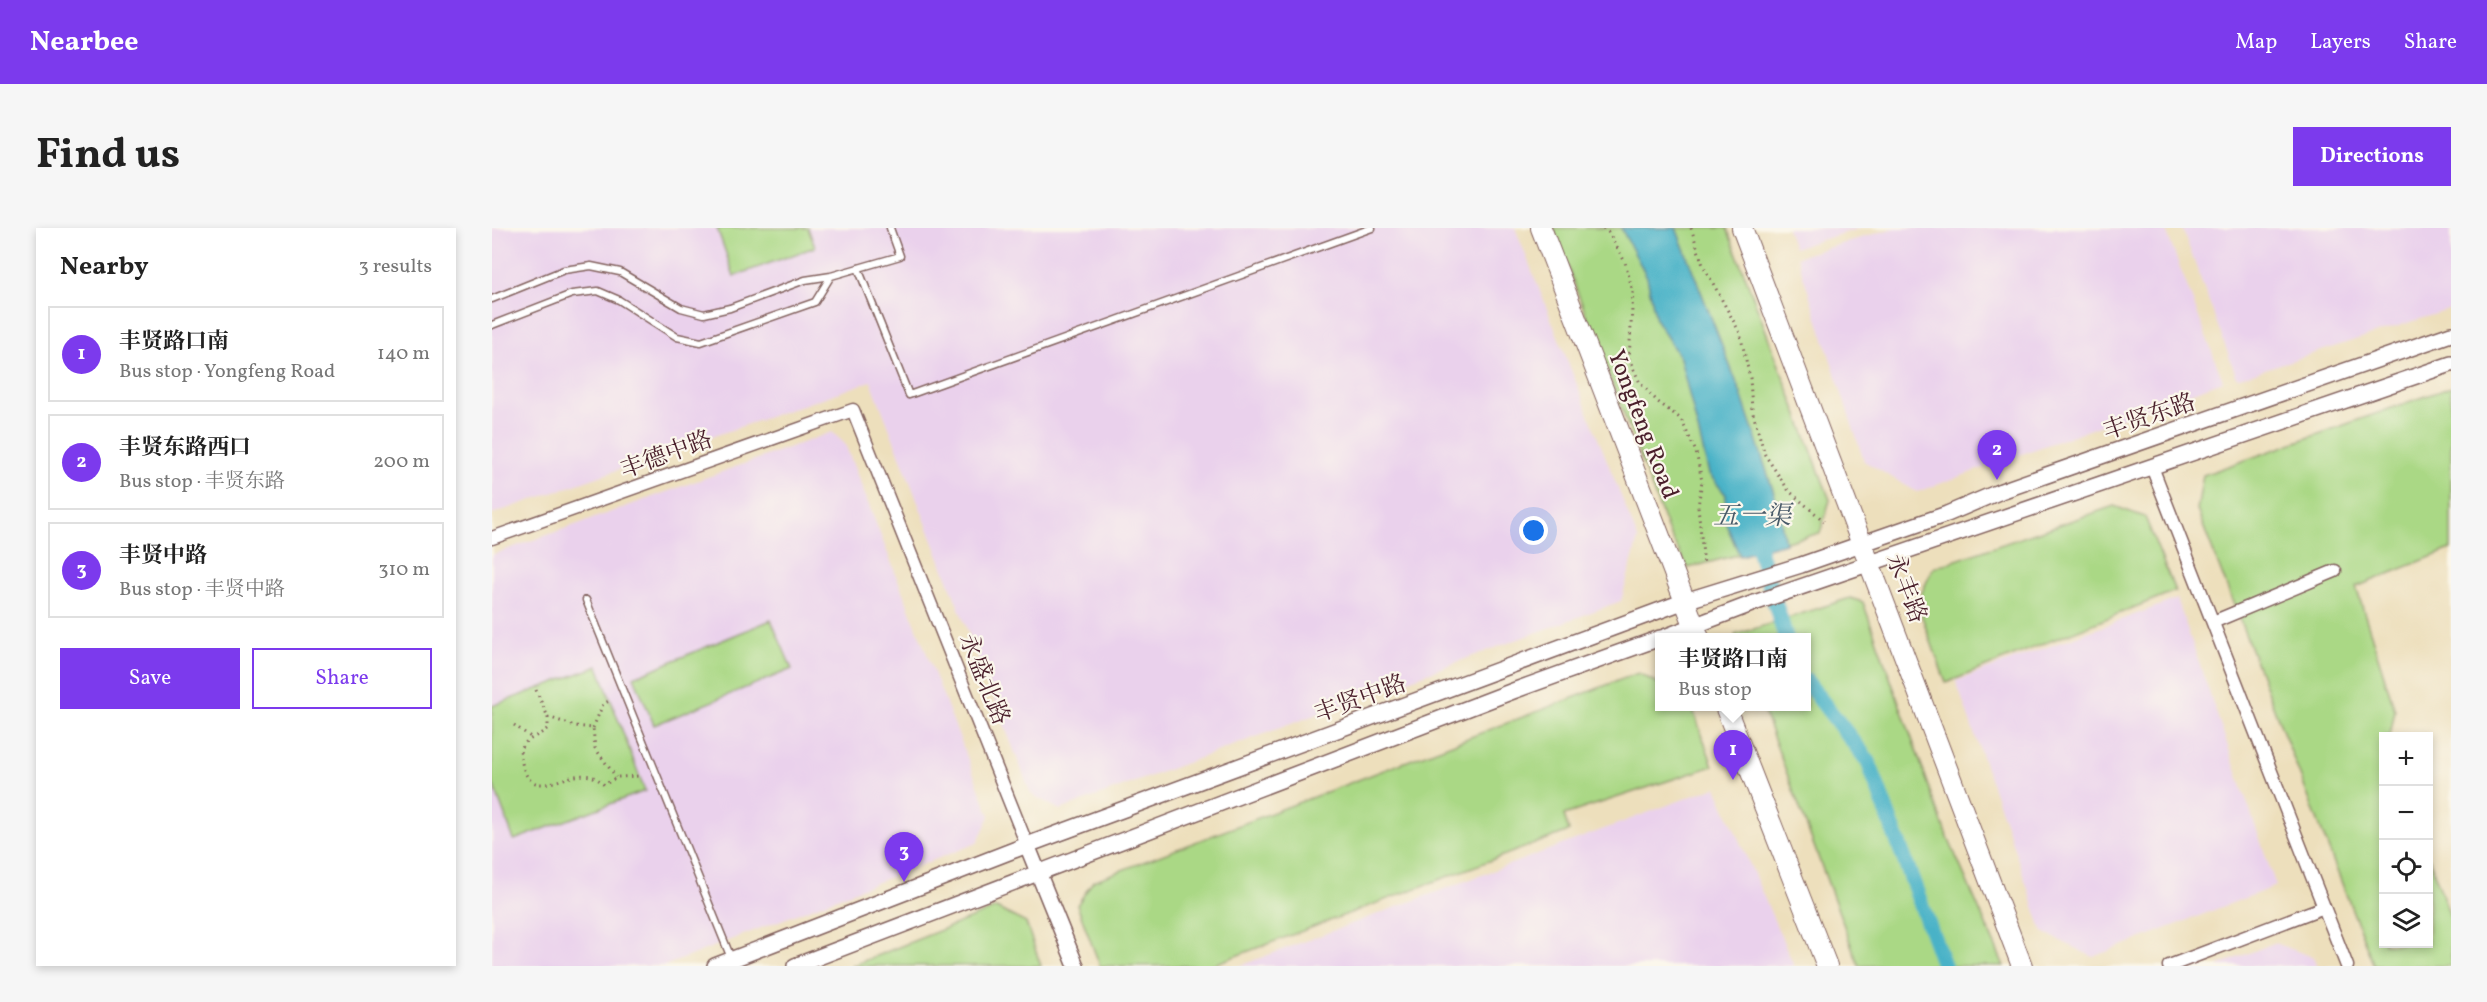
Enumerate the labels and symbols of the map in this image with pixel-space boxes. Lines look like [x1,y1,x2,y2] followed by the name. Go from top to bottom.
[1598,345,1686,504] street label: Yongfeng Road
[2099,386,2201,450] street label: 丰贤东路
[616,423,718,488] street label: 丰德中路
[1978,430,2016,480] pin: 2
[1713,499,1794,535] water label: 五一渠
[1519,516,1548,545] your location
[1876,549,1934,628] street label: 永丰路
[949,629,1017,731] street label: 永盛北路
[1310,667,1412,732] street label: 丰贤中路
[1714,730,1752,780] pin: 1
[884,832,924,882] pin: 3

